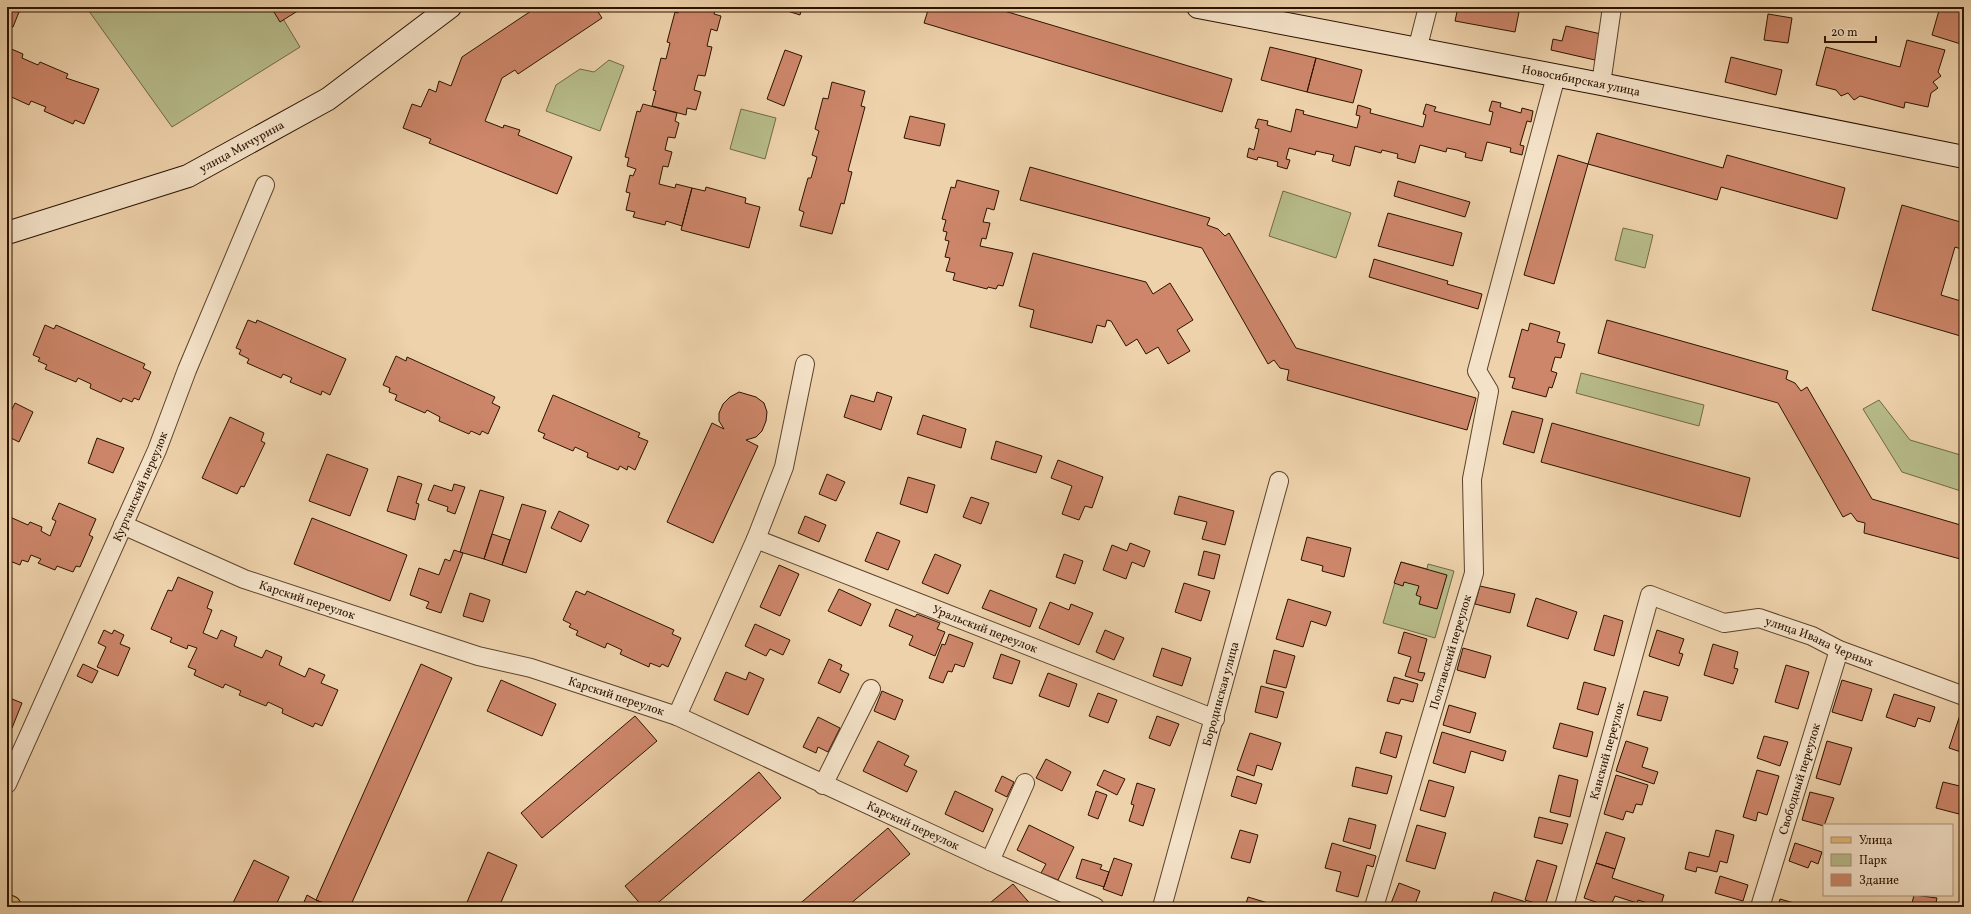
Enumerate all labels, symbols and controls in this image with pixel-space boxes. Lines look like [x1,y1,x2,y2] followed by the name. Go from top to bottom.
[1825,18,1876,44] scale bar
[1831,25,1858,41] text: 20 m
[1520,62,1642,101] street label: Новосибирская улица
[197,118,287,177] street label: улица Мичурина
[110,429,172,544] street label: Курганский переулок
[257,577,357,624] street label: Карский переулок
[1426,592,1476,712] street label: Полтавский переулок
[930,602,1040,658] street label: Уральский переулок
[1763,614,1876,671] street label: улица Ивана Черных
[1199,640,1244,748] street label: Бородинская улица
[566,674,667,720] street label: Карский переулок
[1587,700,1629,802] street label: Канский переулок
[1776,721,1825,837] street label: Свободный переулок
[864,798,962,855] street label: Карский переулок
[1823,824,1953,896] legend
[1859,833,1892,849] text: Улица
[1859,853,1887,869] text: Парк
[1859,873,1899,889] text: Здание

